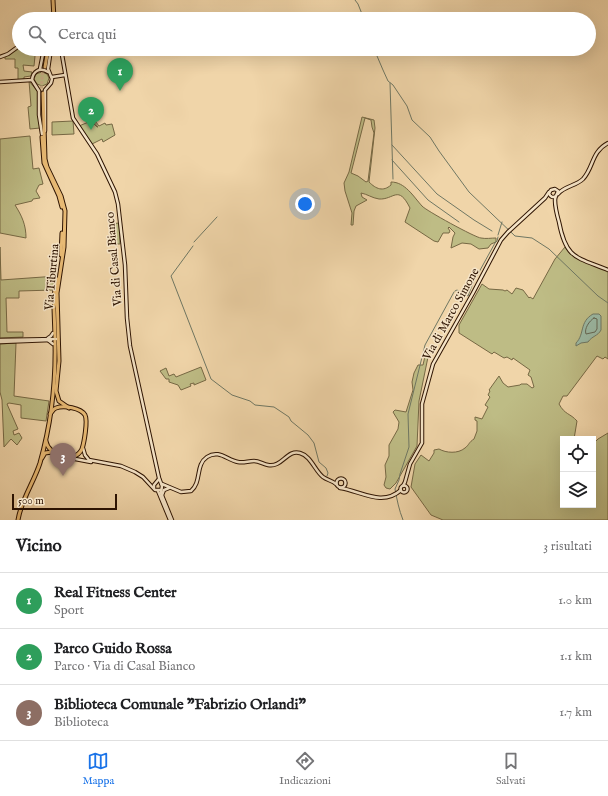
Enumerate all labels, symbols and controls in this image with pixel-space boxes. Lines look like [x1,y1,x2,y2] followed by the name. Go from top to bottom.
[12,12,596,56] search box
[26,23,48,45] icon: search
[58,25,117,44] text: Cerca qui
[107,58,133,91] pin: 1
[78,97,104,130] pin: 2
[295,194,315,214] your location
[102,211,126,308] street label: Via di Casal Bianco
[42,242,62,312] street label: Via Tiburtina
[419,265,483,364] street label: Via di Marco Simone
[560,436,596,508] map controls
[560,436,596,472] button: locate
[50,443,76,476] pin: 3
[560,472,596,508] button: layers
[12,492,117,511] scale bar
[18,494,44,508] text: 500 m
[16,536,62,557] text: Vicino
[543,538,592,555] text: 3 risultati
[54,583,177,602] text: Real Fitness Center
[27,592,31,609] text: 1
[558,592,592,609] text: 1.0 km
[54,602,84,619] text: Sport
[54,639,172,658] text: Parco Guido Rossa
[26,648,32,665] text: 2
[560,648,592,665] text: 1.1 km
[54,658,195,675] text: Parco · Via di Casal Bianco
[54,695,306,714] text: Biblioteca Comunale "Fabrizio Orlandi"
[27,704,31,721] text: 3
[559,704,592,721] text: 1.7 km
[54,714,109,731] text: Biblioteca
[83,750,114,788] tab: Mappa
[279,750,331,788] tab: Indicazioni
[496,750,525,788] tab: Salvati

